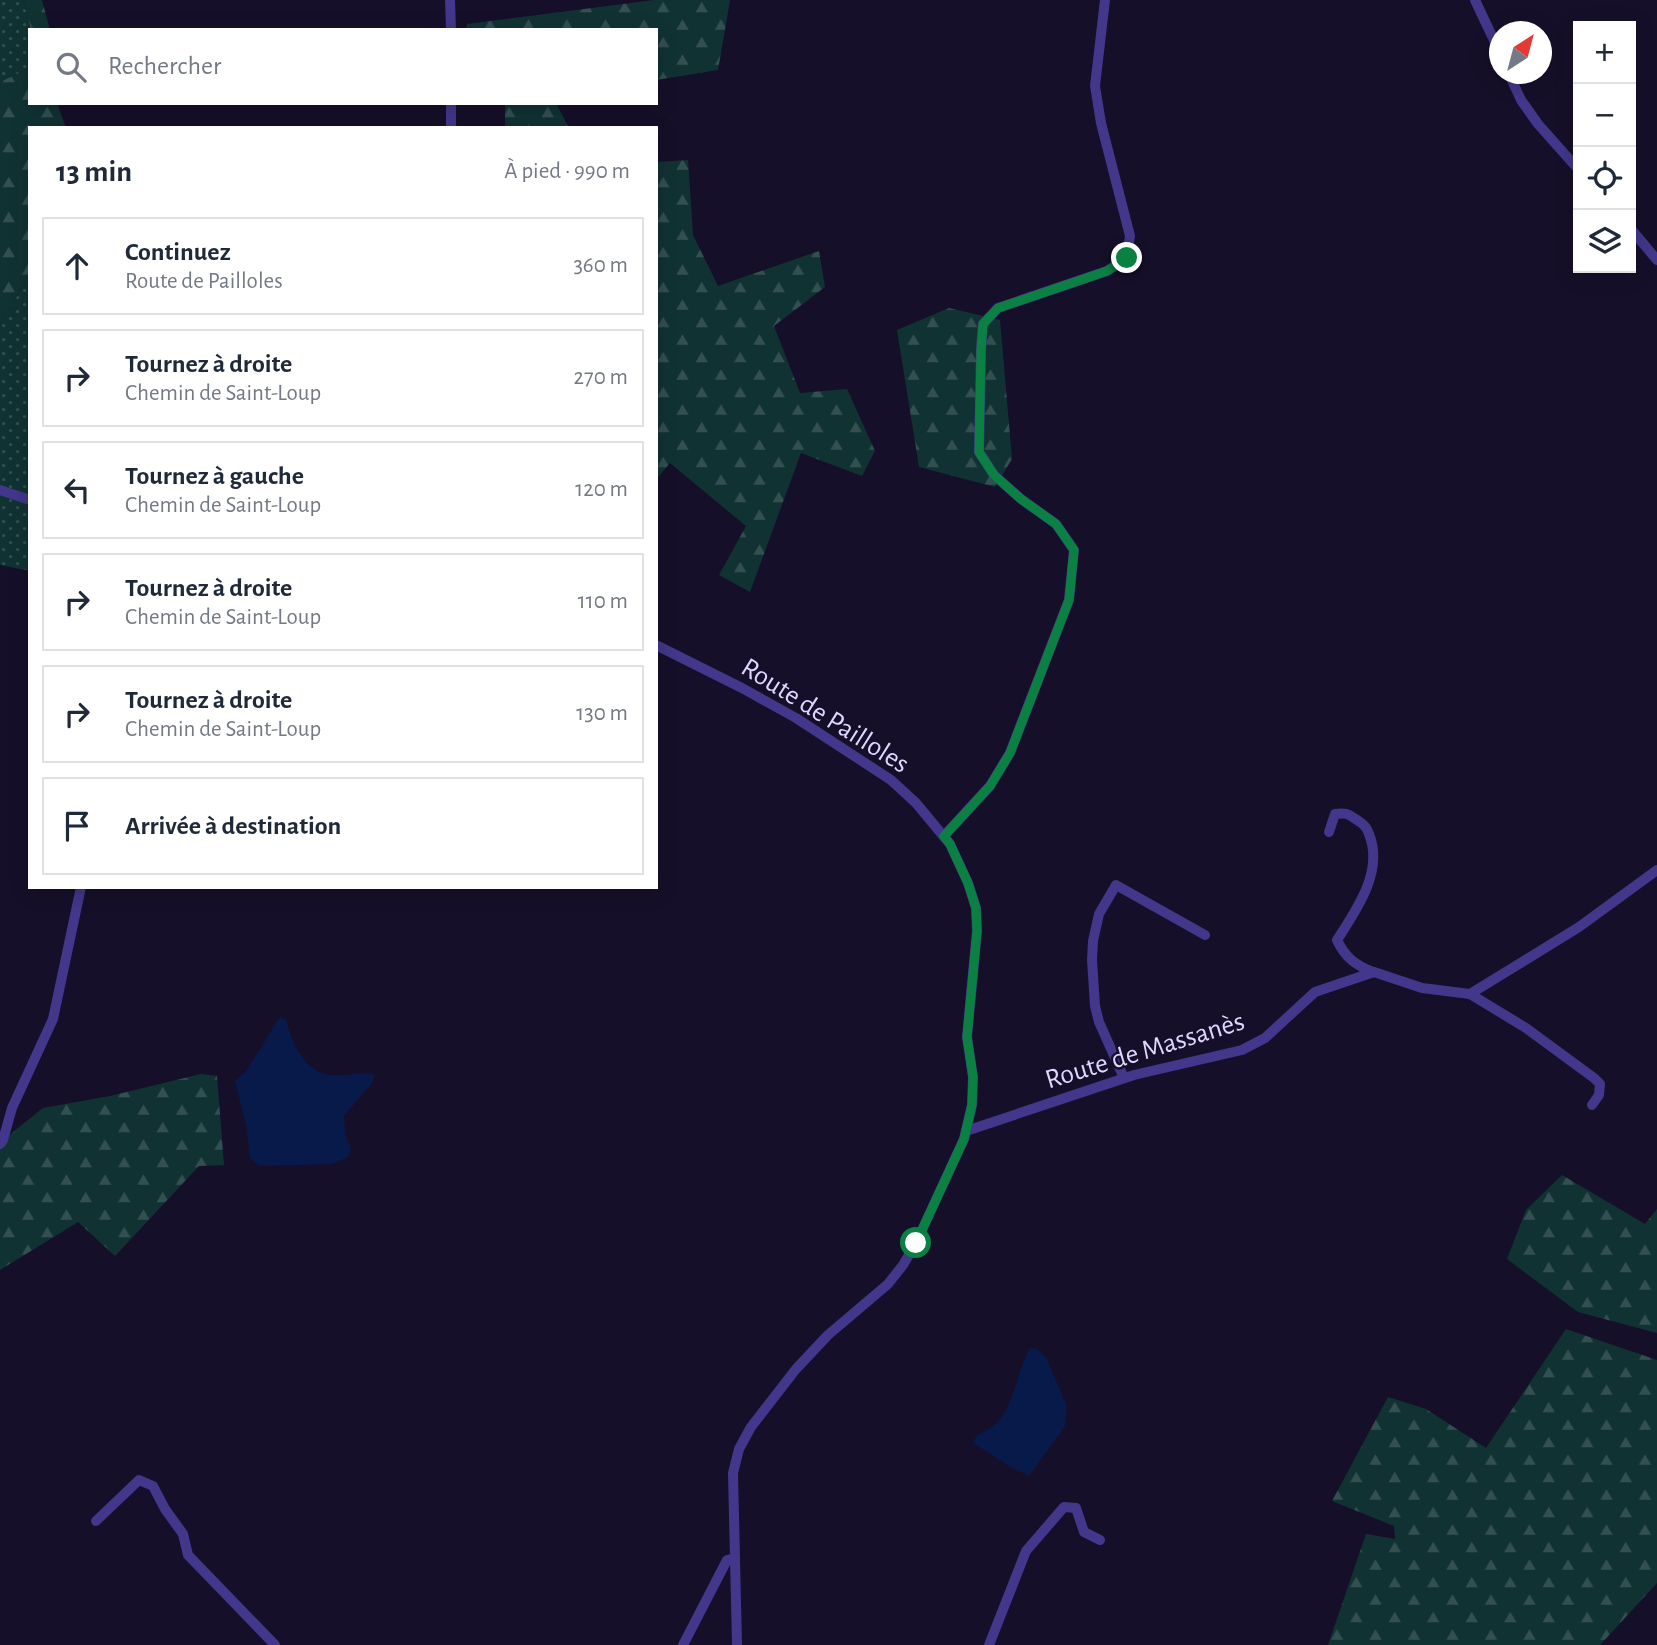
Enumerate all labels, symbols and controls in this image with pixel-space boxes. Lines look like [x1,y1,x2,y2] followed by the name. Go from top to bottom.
[1489,21,1552,84] north arrow
[1573,21,1636,273] map controls
[1573,21,1636,84] button: +
[28,28,658,105] search box
[52,48,90,86] icon: search
[108,53,221,79] text: Rechercher
[1573,84,1636,147] button: −
[1573,147,1636,210] button: locate
[56,157,132,187] text: 13 min
[504,160,630,183] text: À pied · 990 m
[1573,210,1636,273] button: layers
[125,239,231,265] text: Continuez
[1111,242,1142,273] route end
[58,247,96,285] icon: ahead
[573,254,628,277] text: 360 m
[125,270,283,293] text: Route de Pailloles
[125,351,292,377] text: Tournez à droite
[58,359,96,397] icon: right
[574,366,628,389] text: 270 m
[125,382,321,405] text: Chemin de Saint-Loup
[125,463,304,489] text: Tournez à gauche
[58,471,96,509] icon: left
[575,478,628,501] text: 120 m
[125,494,321,517] text: Chemin de Saint-Loup
[125,575,292,601] text: Tournez à droite
[58,583,96,621] icon: right
[578,590,628,613] text: 110 m
[125,606,321,629] text: Chemin de Saint-Loup
[736,653,914,779] street label: Route de Pailloles
[125,687,292,713] text: Tournez à droite
[58,695,96,733] icon: right
[576,702,628,725] text: 130 m
[125,718,321,741] text: Chemin de Saint-Loup
[58,807,96,845] icon: arrive
[125,813,341,839] text: Arrivée à destination
[1042,1007,1248,1095] street label: Route de Massanès
[900,1227,931,1258] route start

